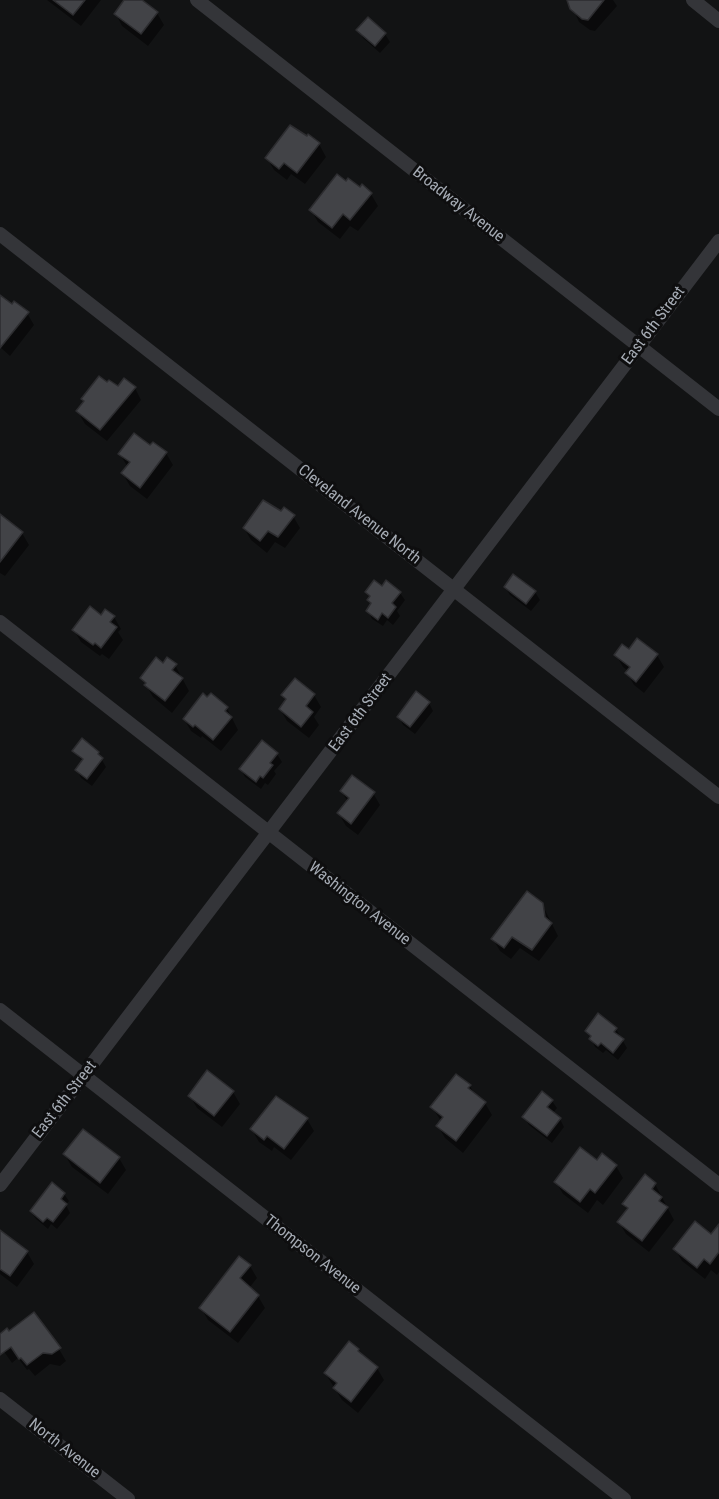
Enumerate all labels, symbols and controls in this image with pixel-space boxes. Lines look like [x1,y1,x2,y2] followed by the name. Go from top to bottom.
[408,163,508,247] street label: Broadway Avenue
[618,283,690,369] street label: East 6th Street
[294,461,424,569] street label: Cleveland Avenue North
[325,670,397,756] street label: East 6th Street
[304,858,414,950] street label: Washington Avenue
[29,1058,101,1142] street label: East 6th Street
[260,1211,364,1299] street label: Thompson Avenue
[24,1415,104,1483] street label: North Avenue

